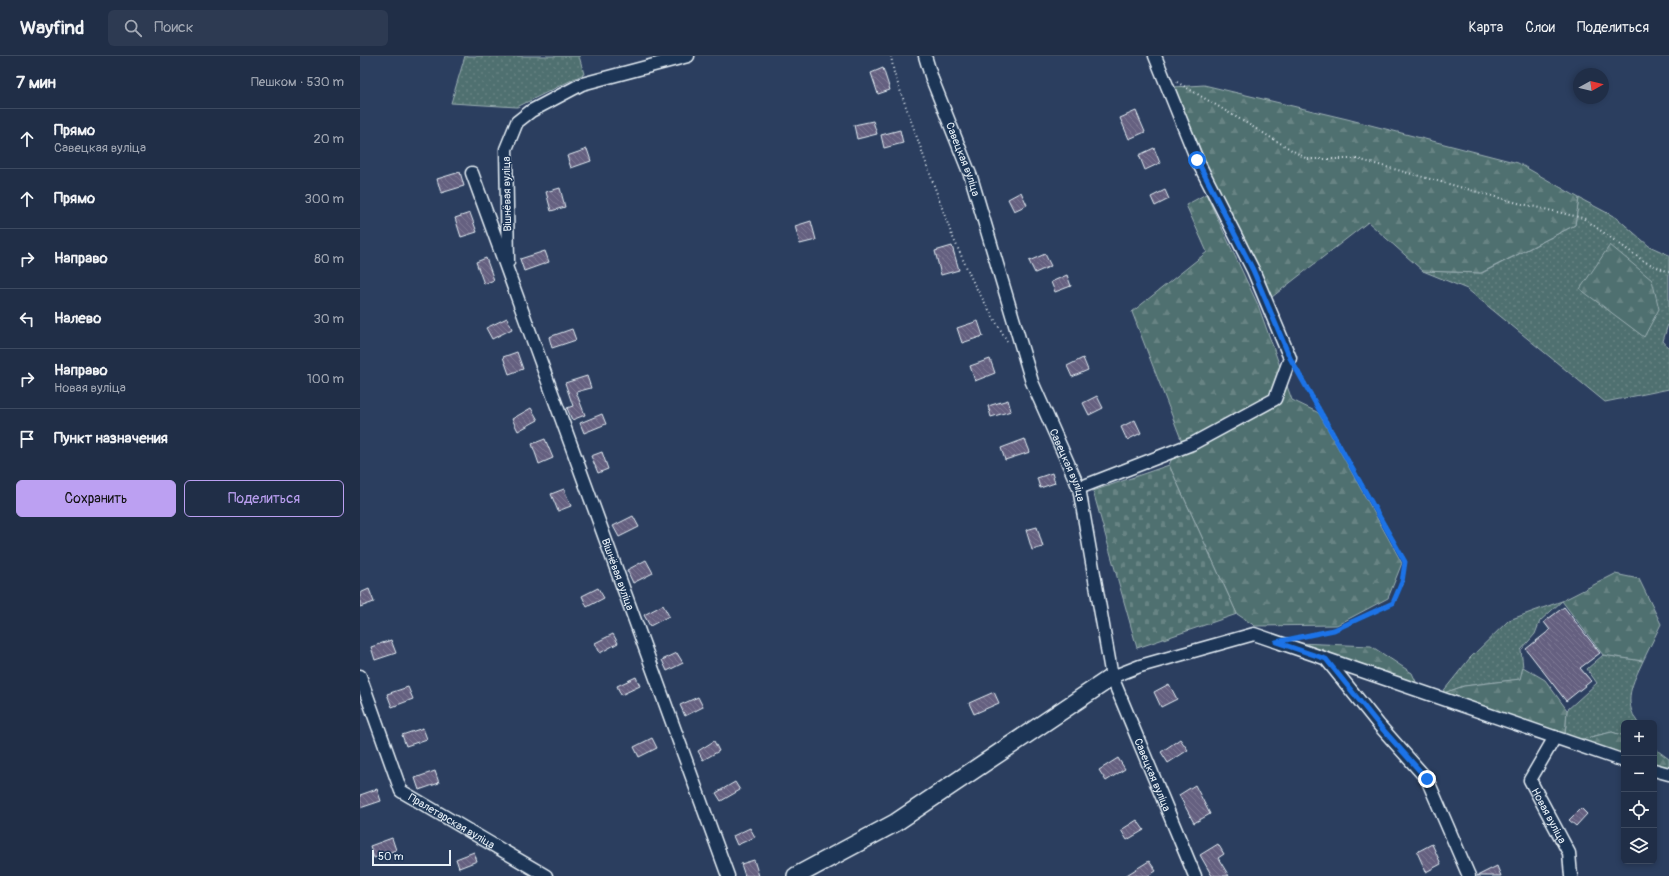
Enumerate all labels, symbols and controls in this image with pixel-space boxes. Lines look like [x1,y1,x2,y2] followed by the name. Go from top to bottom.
[108,10,388,46] search box
[20,16,84,40] text: Wayfind
[122,17,144,39] icon: search
[154,18,193,37] text: Поиск
[1469,19,1503,36] text: Карта
[1525,19,1555,36] text: Слои
[1577,19,1649,36] text: Поделиться
[1573,68,1609,104] north arrow
[16,72,56,93] text: 7 мин
[251,74,344,90] text: Пешком · 530 m
[943,120,983,198] street label: Савецкая вуліца
[54,121,95,140] text: Прямо
[16,128,38,150] icon: ahead
[313,131,344,147] text: 20 m
[54,140,146,156] text: Савецкая вуліца
[1188,151,1206,169] route start
[500,156,514,232] street label: Вішнёвая вуліца
[16,188,38,210] icon: ahead
[54,189,95,208] text: Прямо
[305,191,344,207] text: 300 m
[16,248,38,270] icon: right
[54,249,108,268] text: Направо
[314,251,344,267] text: 80 m
[16,308,38,330] icon: left
[54,309,101,328] text: Налево
[314,311,344,327] text: 30 m
[54,361,108,380] text: Направо
[16,368,38,390] icon: right
[307,371,344,387] text: 100 m
[54,380,126,396] text: Новая вуліца
[1047,427,1088,503] street label: Савецкая вуліца
[16,428,38,450] icon: arrive
[54,429,168,448] text: Пункт назначения
[16,480,176,517] button: Сохранить
[184,480,344,517] button: Поделиться
[599,537,637,612] street label: Вішнёвая вуліца
[1621,720,1657,864] map controls
[1621,720,1657,756] button: +
[1132,736,1174,813] street label: Савецкая вуліца
[1621,756,1657,792] button: −
[1418,770,1436,788] route end
[1529,786,1569,845] street label: Новая вуліца
[406,790,497,851] street label: Пралетарская вуліца
[1621,792,1657,828] button: locate
[1621,828,1657,864] button: layers
[372,848,451,867] scale bar
[378,850,404,863] text: 50 m

